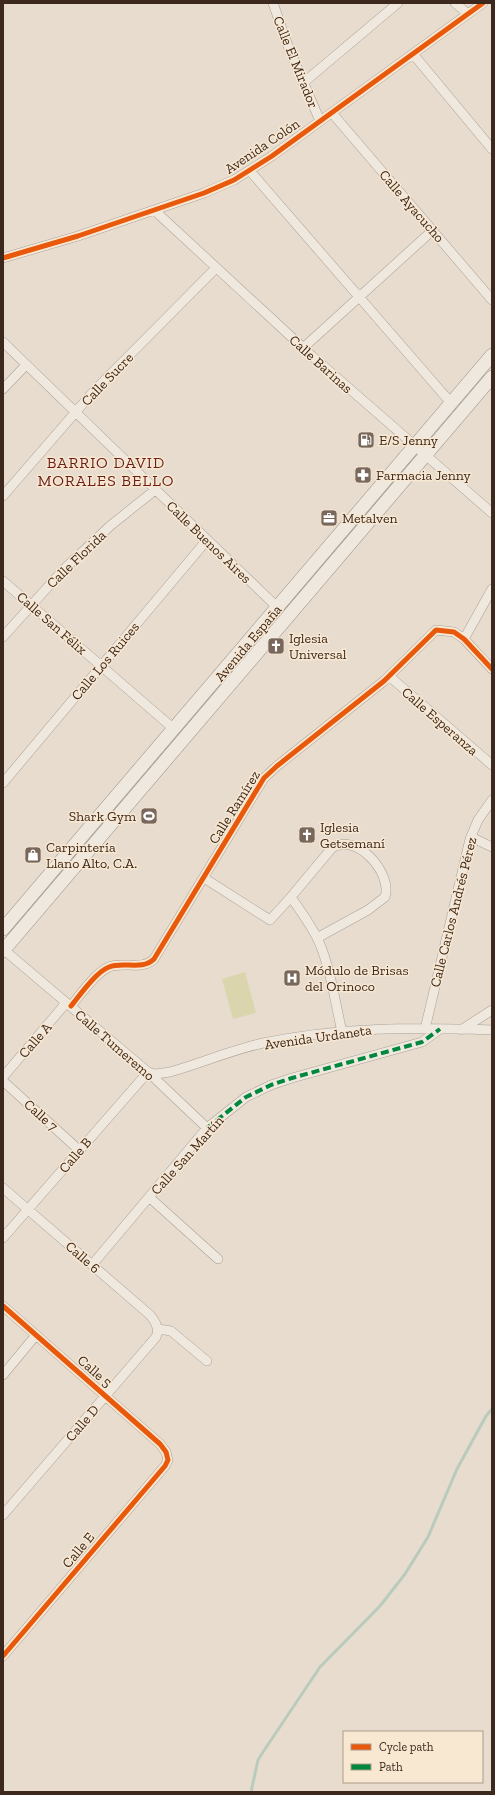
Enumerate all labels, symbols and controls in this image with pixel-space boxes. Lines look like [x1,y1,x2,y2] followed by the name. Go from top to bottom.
[269,14,322,111] street label: Calle El Mirador
[222,115,303,178] street label: Avenida Colón
[375,167,448,246] street label: Calle Ayacucho
[286,332,356,397] street label: Calle Barinas
[78,349,137,409] street label: Calle Sucre
[356,430,376,450] fuel station icon: E/S Jenny
[379,432,439,449] place label: E/S Jenny
[37,453,175,490] district label: BARRIO DAVID MORALES BELLO
[353,465,373,485] pharmacy icon: Farmacia Jenny
[376,467,472,484] place label: Farmacia Jenny
[163,497,255,587] street label: Calle Buenos Aires
[319,508,339,528] office icon: Metalven
[342,510,398,527] place label: Metalven
[43,527,110,592] street label: Calle Florida
[13,588,90,658] street label: Calle San Félix
[211,601,286,685] street label: Avenida España
[68,619,143,704] street label: Calle Los Ruices
[289,630,347,663] place label: Iglesia Universal
[266,636,286,656] church icon: Iglesia Universal
[398,684,481,759] street label: Calle Esperanza
[205,767,264,847] street label: Calle Ramírez
[139,806,159,826] sports icon: Shark Gym
[69,808,136,825] place label: Shark Gym
[320,819,385,852] place label: Iglesia Getsemaní
[297,825,317,845] church icon: Iglesia Getsemaní
[427,835,481,989] street label: Calle Carlos Andrés Pérez
[46,839,137,872] place label: Carpintería Llano Alto, C.A.
[23,845,43,865] shop icon: Carpintería Llano Alto, C.A.
[305,962,409,995] place label: Módulo de Brisas del Orinoco
[282,968,302,988] hospital icon: Módulo de Brisas del Orinoco
[71,1006,158,1084] street label: Calle Tumeremo
[15,1018,56,1062] street label: Calle A
[263,1022,373,1053] street label: Avenida Urdaneta
[20,1096,61,1135] street label: Calle 7
[147,1112,227,1198] street label: Calle San Martín
[55,1134,95,1177] street label: Calle B
[62,1238,104,1277] street label: Calle 6
[74,1352,115,1391] street label: Calle 5
[62,1401,103,1445] street label: Calle D
[59,1529,98,1572] street label: Calle E
[343,1731,483,1783] legend
[379,1740,434,1754] text: Cycle path
[379,1760,403,1774] text: Path

